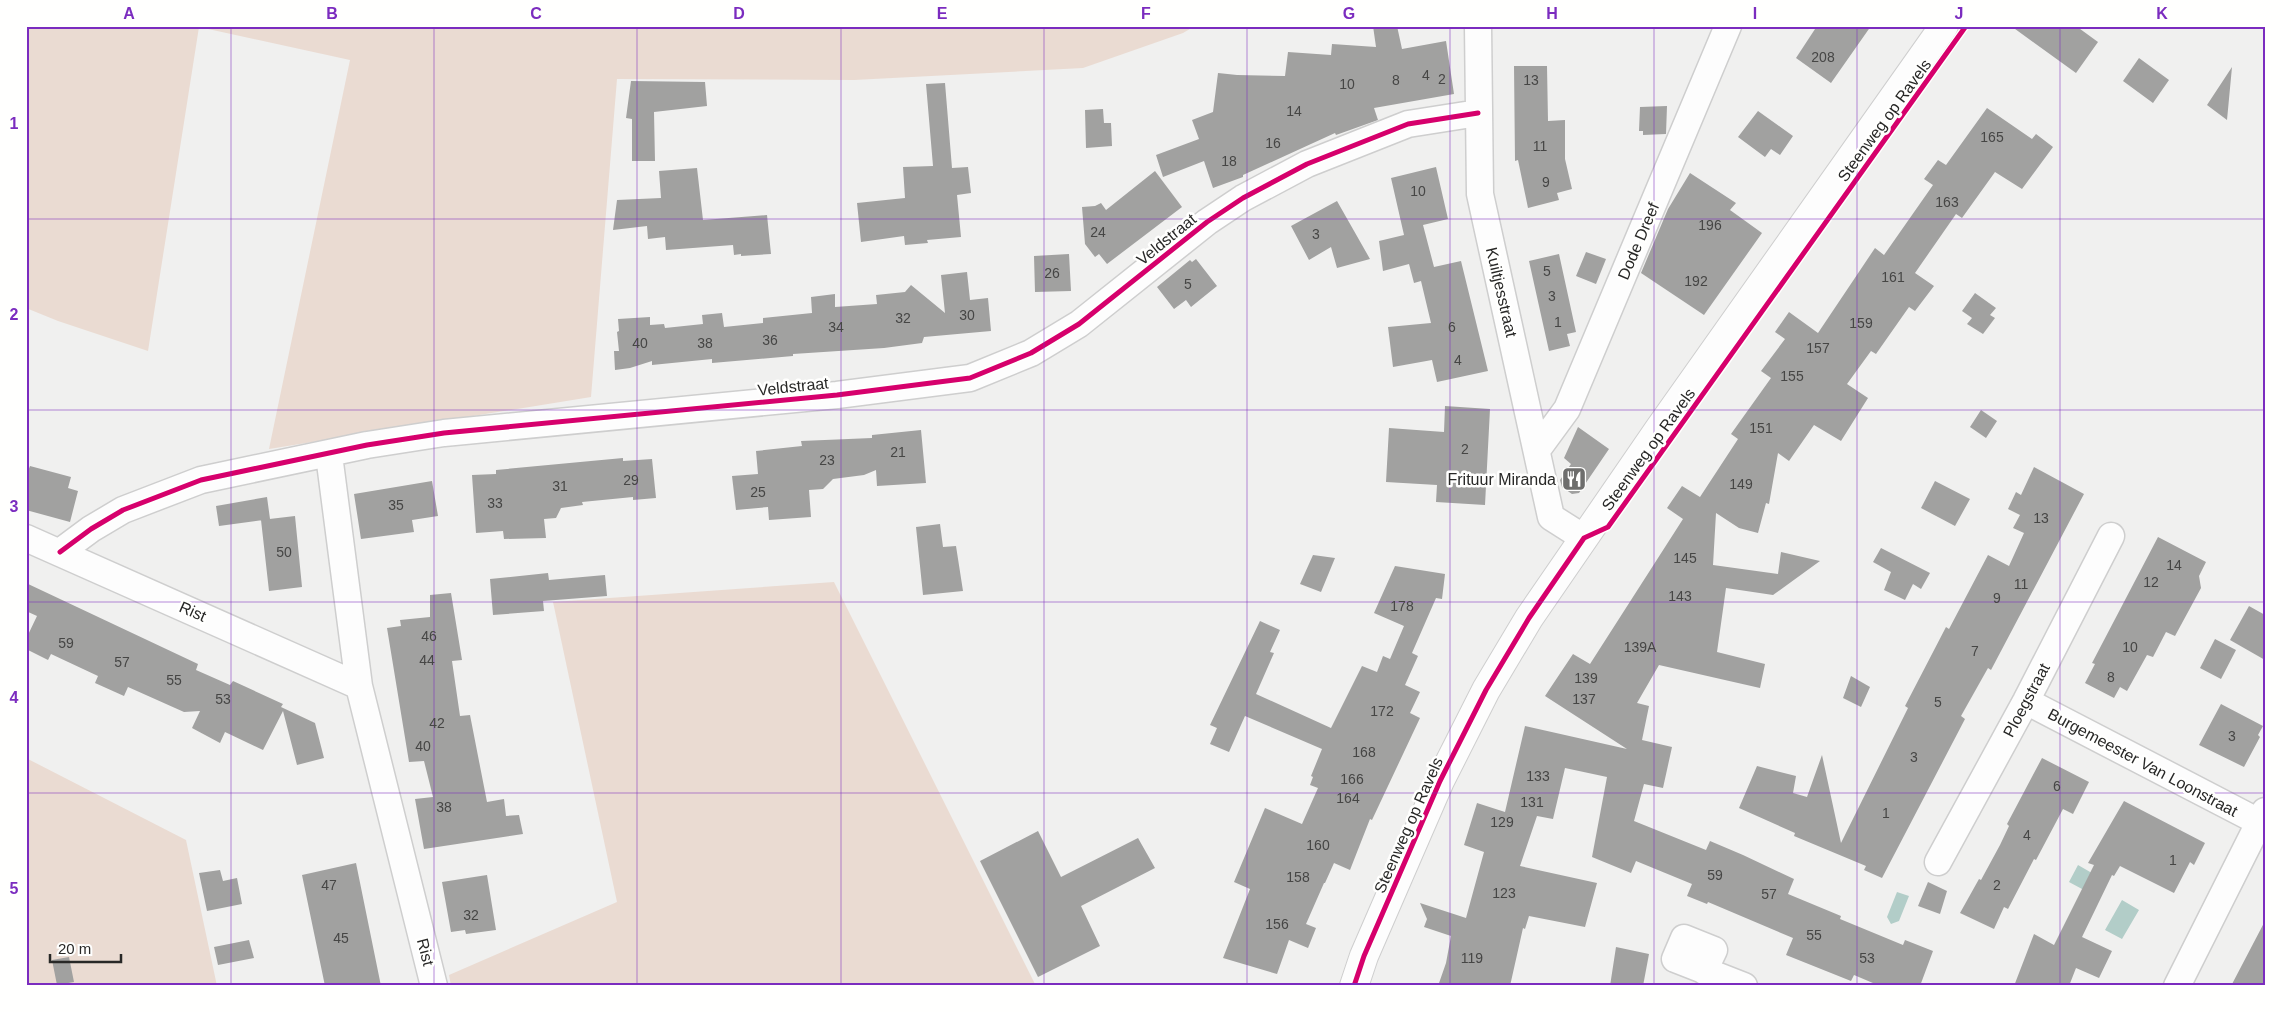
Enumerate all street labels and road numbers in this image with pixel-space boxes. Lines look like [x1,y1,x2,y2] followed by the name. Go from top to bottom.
[1834,56,1934,185] street label: Steenweg op Ravels
[1615,200,1662,282] street label: Dode Dreef
[1133,210,1200,268] street label: Veldstraat
[1483,246,1520,339] street label: Kuiltjesstraat
[757,374,830,399] street label: Veldstraat
[1598,385,1698,514] street label: Steenweg op Ravels
[177,598,209,625] street label: Rist
[2000,660,2053,740] street label: Ploegstraat
[2045,705,2241,820] street label: Burgemeester Van Loonstraat
[1371,755,1446,896] street label: Steenweg op Ravels
[414,937,437,968] street label: Rist

